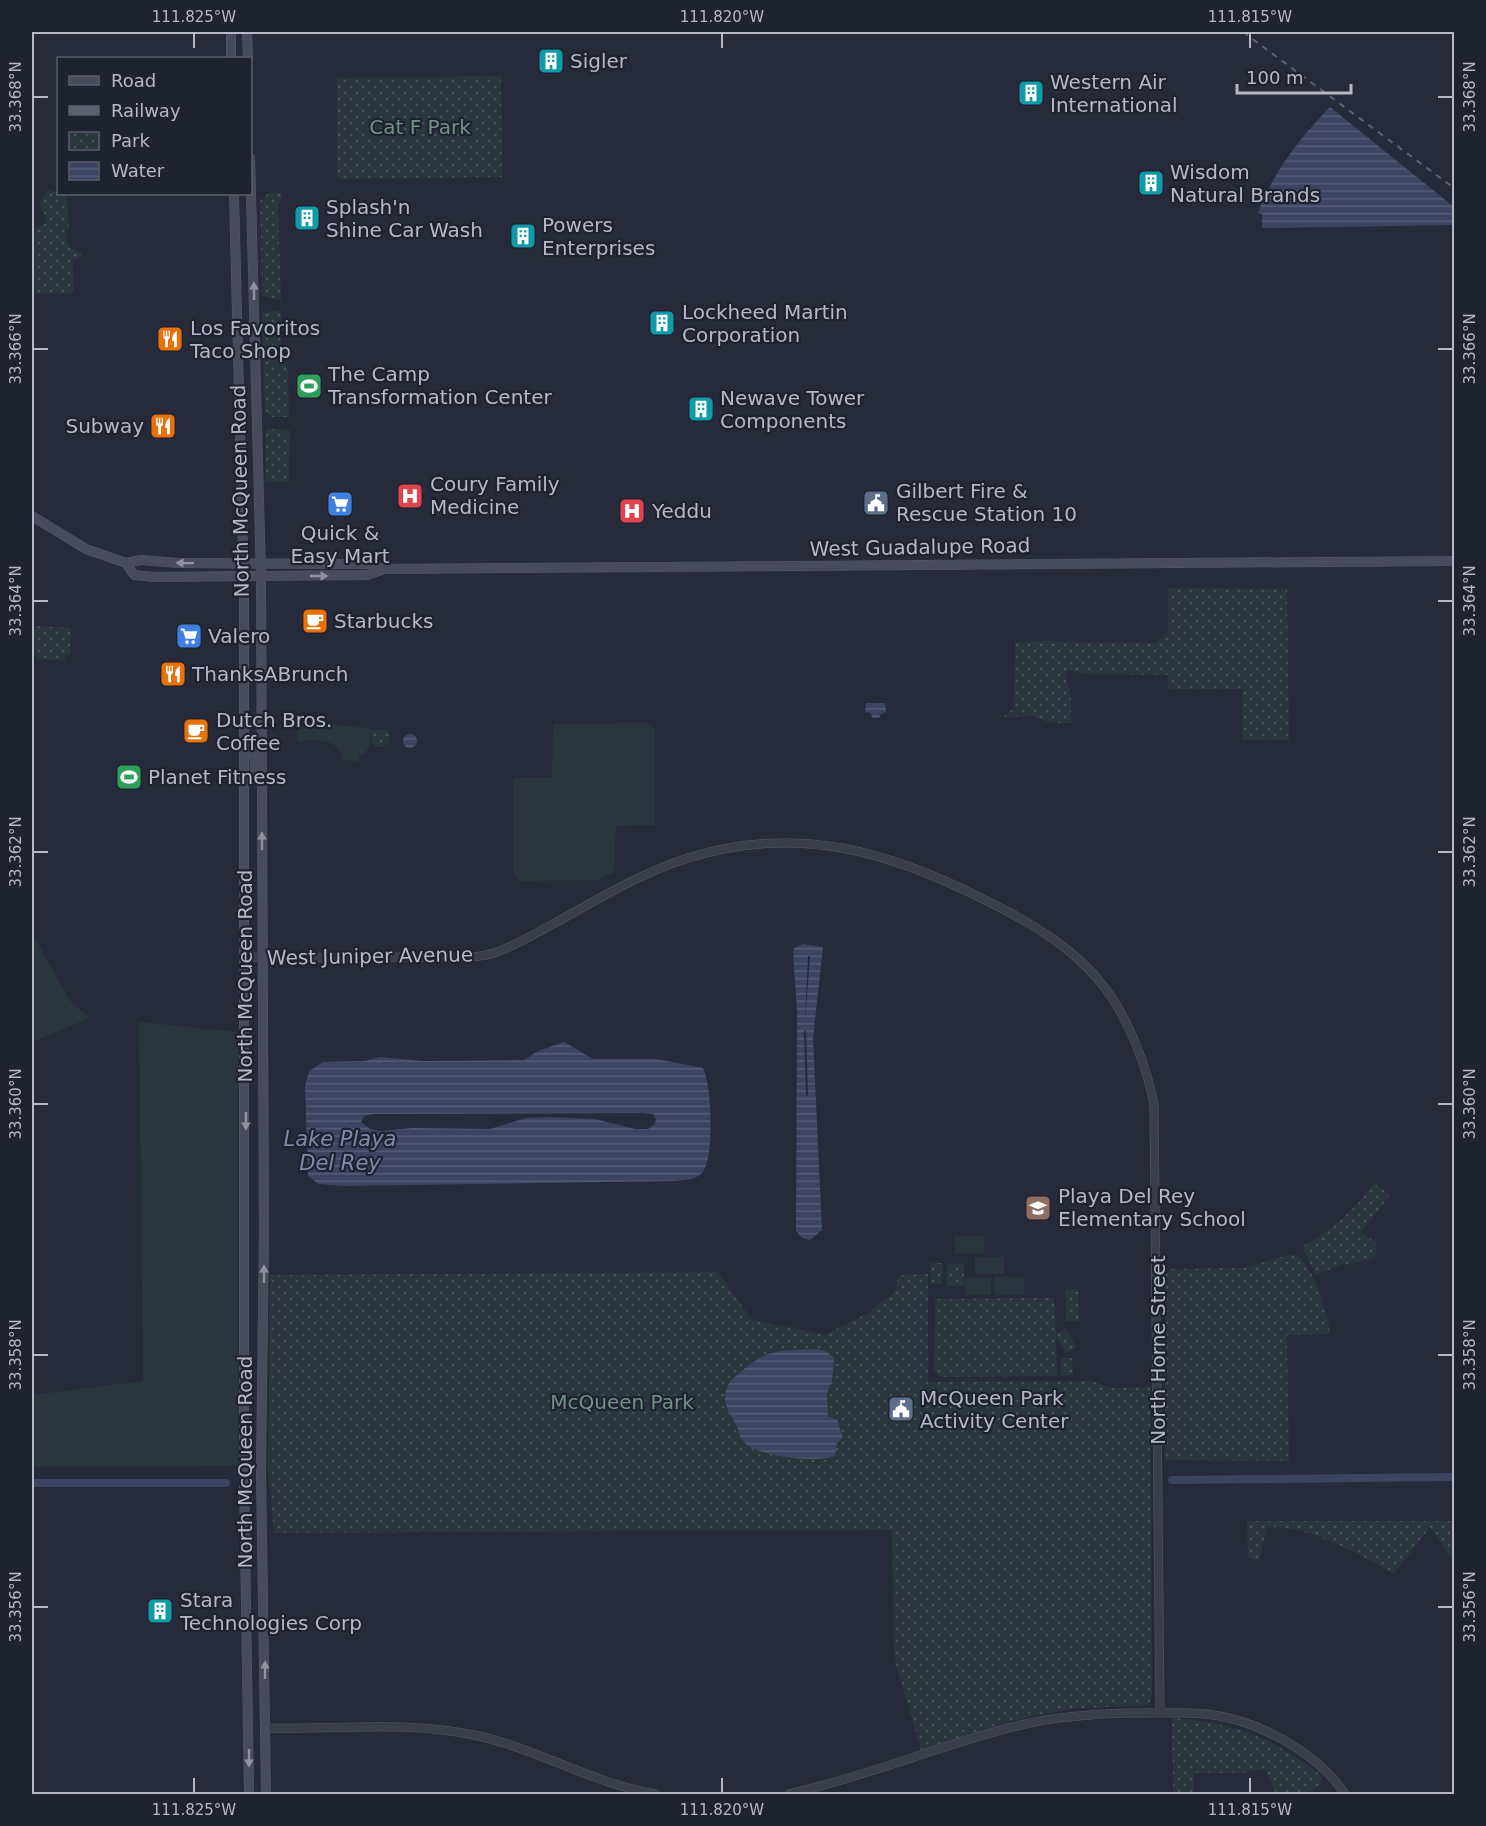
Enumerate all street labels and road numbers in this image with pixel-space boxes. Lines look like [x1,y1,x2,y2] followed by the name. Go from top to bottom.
[226,384,254,598] street label: North McQueen Road
[809,533,1031,561] street label: West Guadalupe Road
[233,870,257,1082] street label: North McQueen Road
[267,942,473,970] street label: West Juniper Avenue
[1146,1255,1170,1445] street label: North Horne Street
[233,1356,257,1568] street label: North McQueen Road

